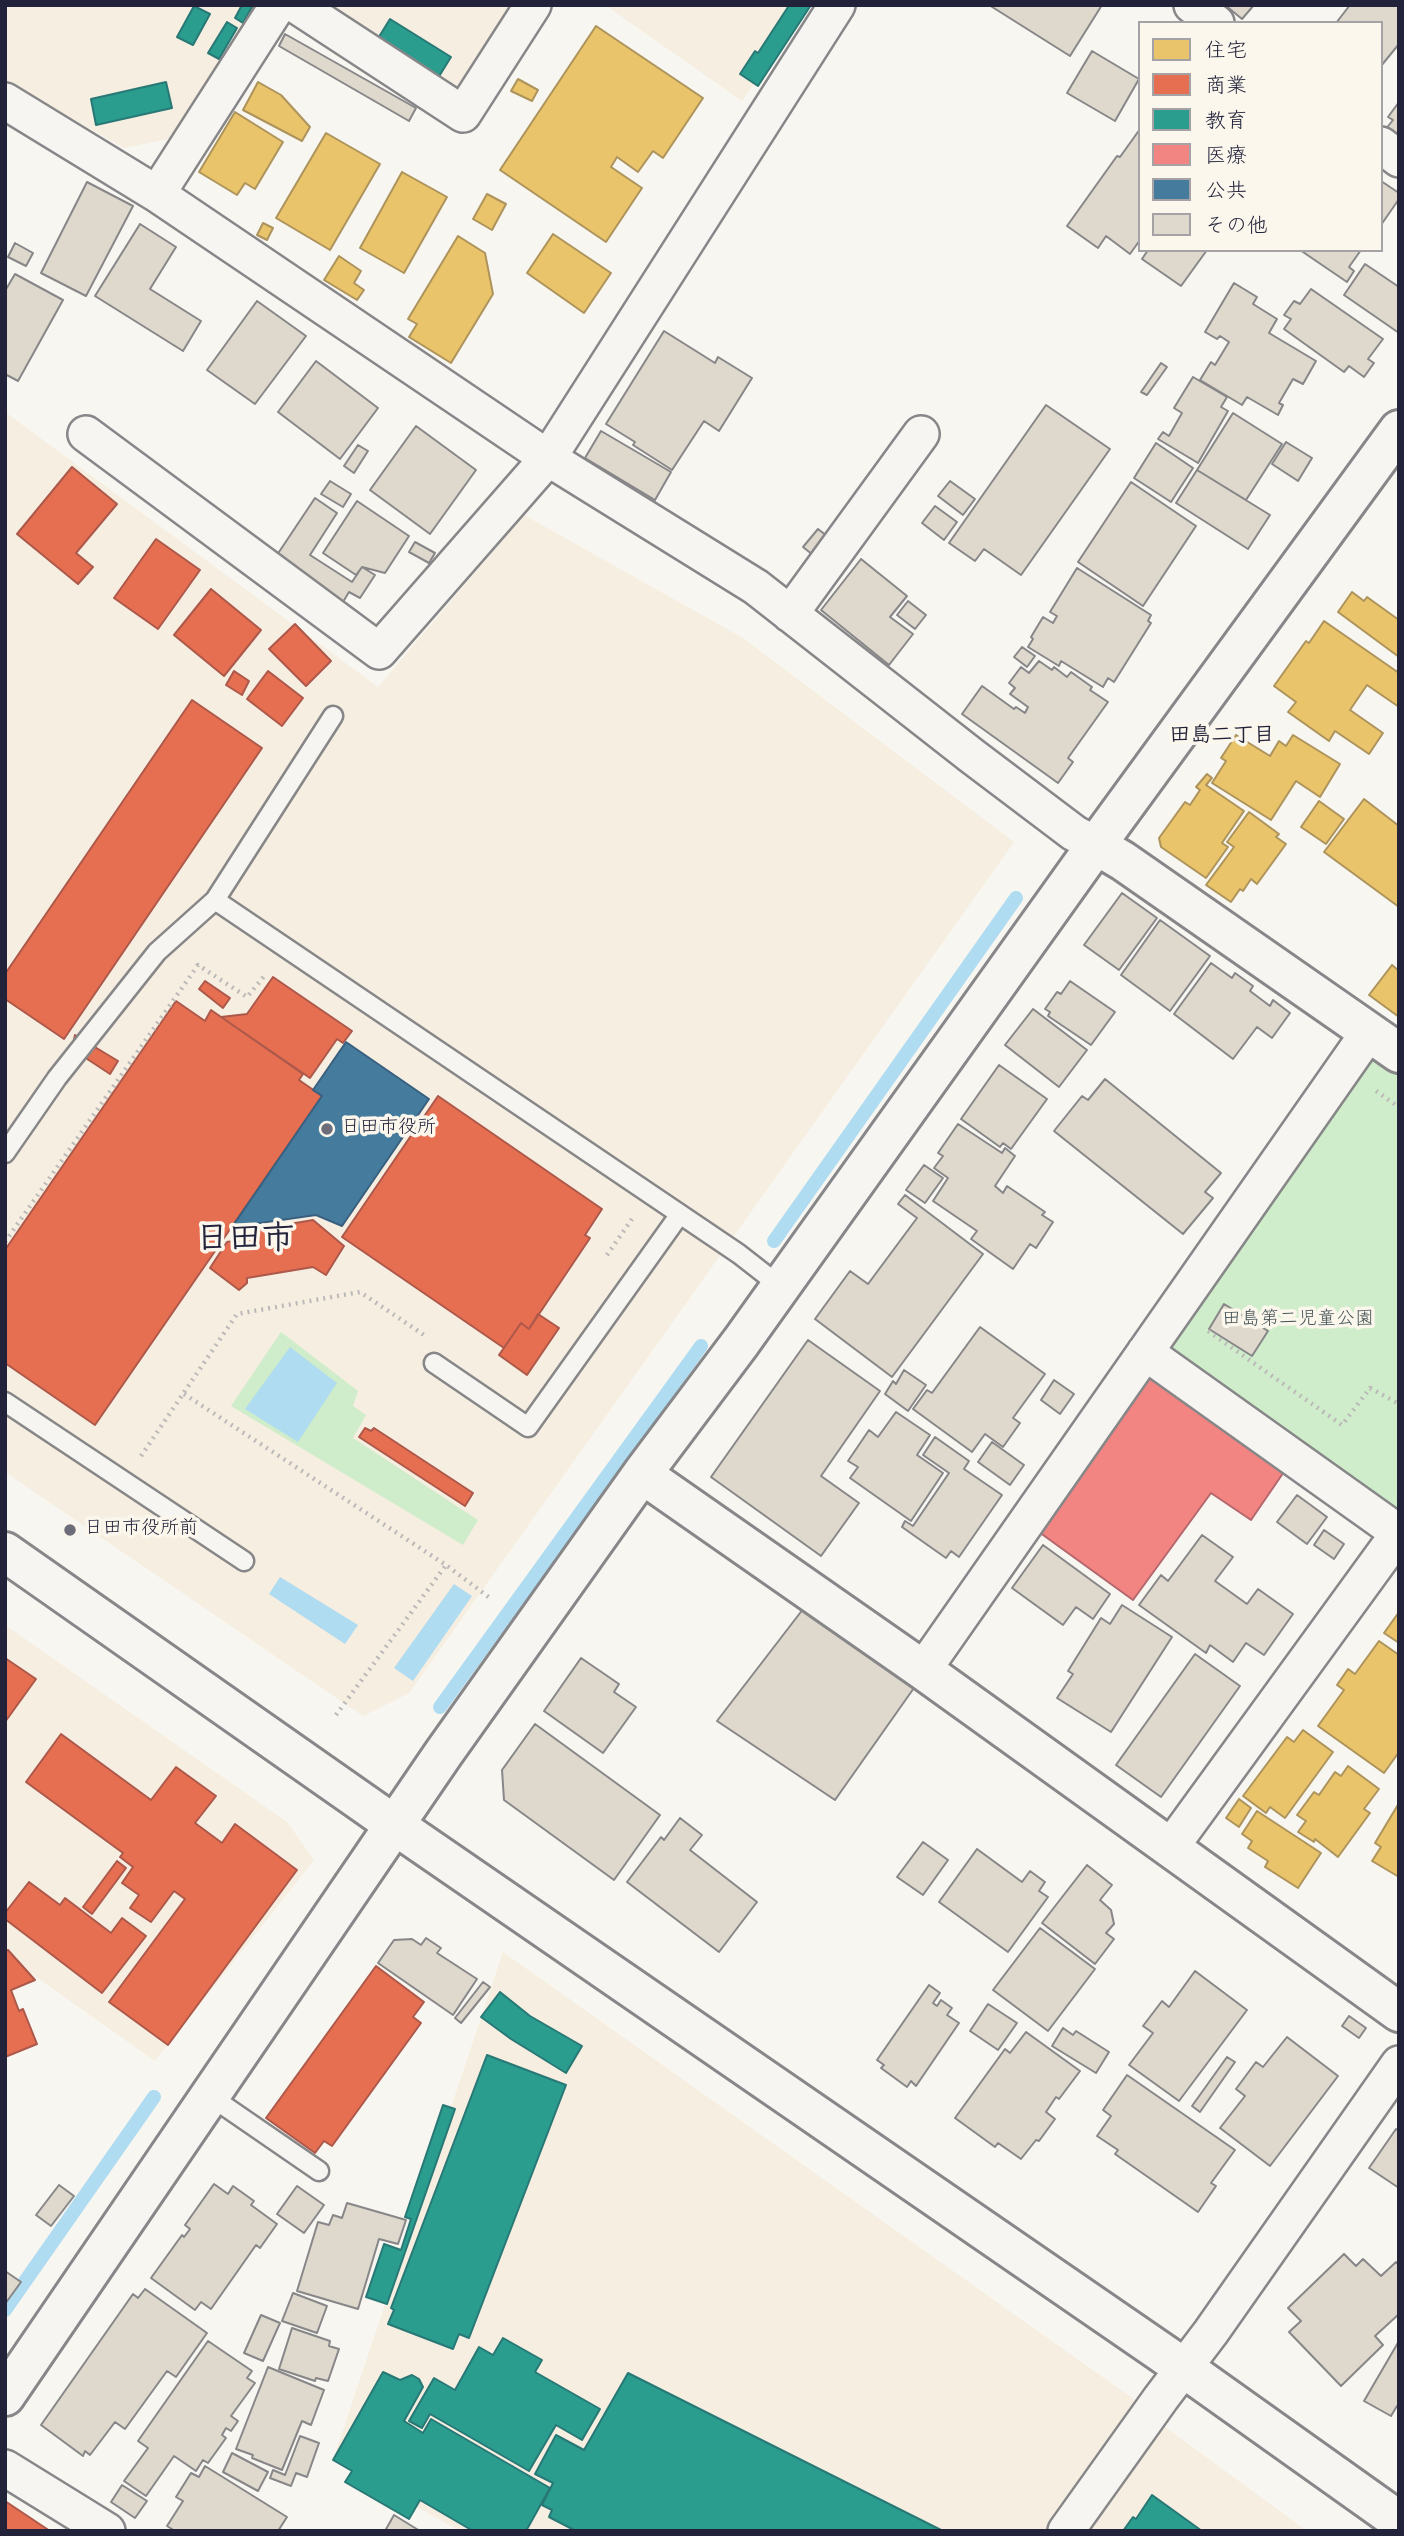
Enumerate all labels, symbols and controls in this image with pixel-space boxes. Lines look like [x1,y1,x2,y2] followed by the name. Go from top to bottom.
[1138,21,1383,252] legend
[1205,41,1247,66] text: 住宅
[1205,76,1247,101] text: 商業
[1205,111,1247,136] text: 教育
[1205,146,1247,171] text: 医療
[1205,181,1247,206] text: 公共
[1205,216,1268,241] text: その他
[1170,725,1274,751] district label: 田島二丁目
[341,1118,436,1140] place label: 日田市役所
[319,1121,335,1137] marker: 日田市役所
[196,1223,294,1263] district label: 日田市
[1222,1310,1374,1332] park label: 田島第二児童公園
[84,1519,198,1541] place label: 日田市役所前
[62,1522,78,1538] marker: 日田市役所前

